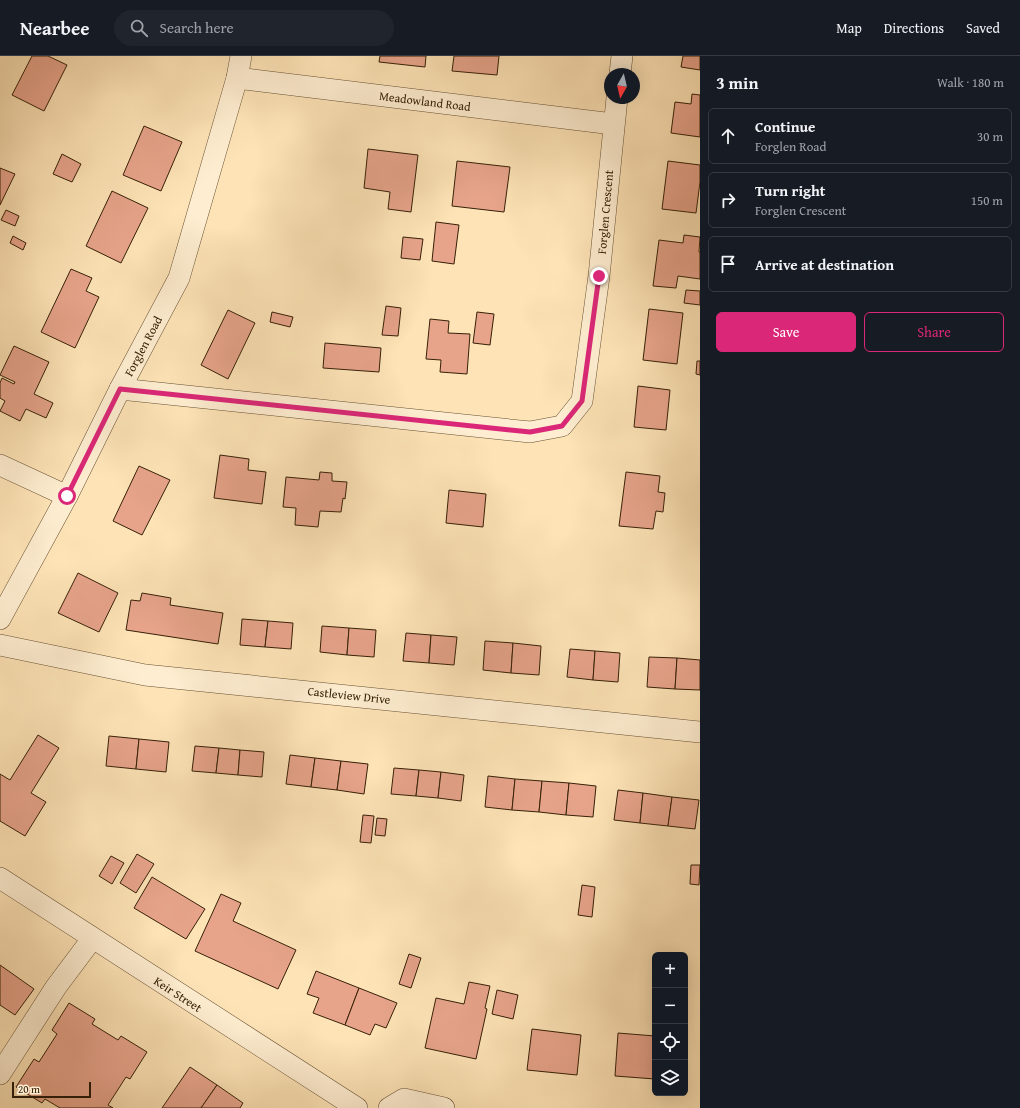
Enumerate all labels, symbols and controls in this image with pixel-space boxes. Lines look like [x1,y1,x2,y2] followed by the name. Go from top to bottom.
[114,10,394,46] search box
[20,14,90,42] text: Nearbee
[128,17,150,39] icon: search
[160,17,234,38] text: Search here
[836,18,862,38] text: Map
[884,18,944,38] text: Directions
[966,18,1000,38] text: Saved
[604,68,640,104] north arrow
[716,70,758,95] text: 3 min
[937,73,1004,92] text: Walk · 180 m
[378,87,472,115] street label: Meadowland Road
[755,116,816,137] text: Continue
[717,125,739,147] icon: ahead
[977,127,1003,146] text: 30 m
[755,137,826,156] text: Forglen Road
[593,168,617,255] street label: Forglen Crescent
[755,180,826,201] text: Turn right
[717,189,739,211] icon: right
[971,191,1003,210] text: 150 m
[755,201,846,220] text: Forglen Crescent
[717,253,739,275] icon: arrive
[755,254,894,275] text: Arrive at destination
[590,267,608,285] route end
[120,312,166,379] street label: Forglen Road
[716,312,856,352] button: Save
[864,312,1004,352] button: Share
[58,487,76,505] route start
[307,682,392,708] street label: Castleview Drive
[652,952,688,1096] map controls
[652,952,688,988] button: +
[151,972,206,1016] street label: Keir Street
[652,988,688,1024] button: −
[652,1024,688,1060] button: locate
[652,1060,688,1096] button: layers
[12,1080,91,1099] scale bar
[18,1081,40,1097] text: 20 m

